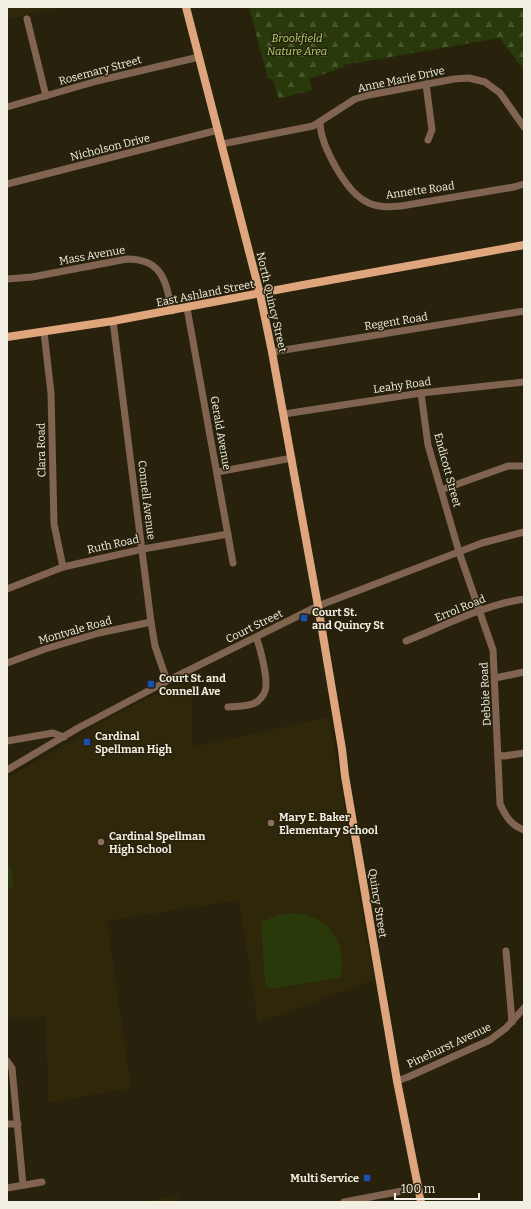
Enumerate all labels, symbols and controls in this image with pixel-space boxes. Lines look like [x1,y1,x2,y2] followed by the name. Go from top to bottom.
[267,32,327,58] park label: Brookfield Nature Area
[57,53,143,88] street label: Rosemary Street
[356,64,446,95] street label: Anne Marie Drive
[69,131,151,164] street label: Nicholson Drive
[385,179,456,202] street label: Annette Road
[58,243,126,268] street label: Mass Avenue
[254,251,289,353] street label: North Quincy Street
[155,278,255,309] street label: East Ashland Street
[363,310,429,333] street label: Regent Road
[372,375,432,396] street label: Leahy Road
[208,395,233,471] street label: Gerald Avenue
[35,422,48,477] street label: Clara Road
[431,432,464,509] street label: Endicott Street
[135,459,158,541] street label: Connell Avenue
[86,533,141,556] street label: Ruth Road
[433,592,488,625] street label: Errol Road
[312,606,385,632] place label: Court St. and Quincy St
[223,607,285,646] street label: Court Street
[299,613,309,623] marker: Court St. and Quincy St
[37,614,114,647] street label: Montvale Road
[477,661,494,726] street label: Debbie Road
[159,672,226,698] place label: Court St. and Connell Ave
[146,679,156,689] marker: Court St. and Connell Ave
[95,730,172,756] place label: Cardinal Spellman High
[82,737,92,747] marker: Cardinal Spellman High
[279,811,378,837] place label: Mary E. Baker Elementary School
[266,818,276,828] marker: Mary E. Baker Elementary School
[109,830,205,856] place label: Cardinal Spellman High School
[96,837,106,847] marker: Cardinal Spellman High School
[366,868,389,939] street label: Quincy Street
[405,1020,493,1071] street label: Pinehurst Avenue
[290,1172,359,1185] place label: Multi Service
[362,1173,372,1183] marker: Multi Service
[395,1175,479,1201] scale bar
[401,1182,436,1196] text: 100 m

